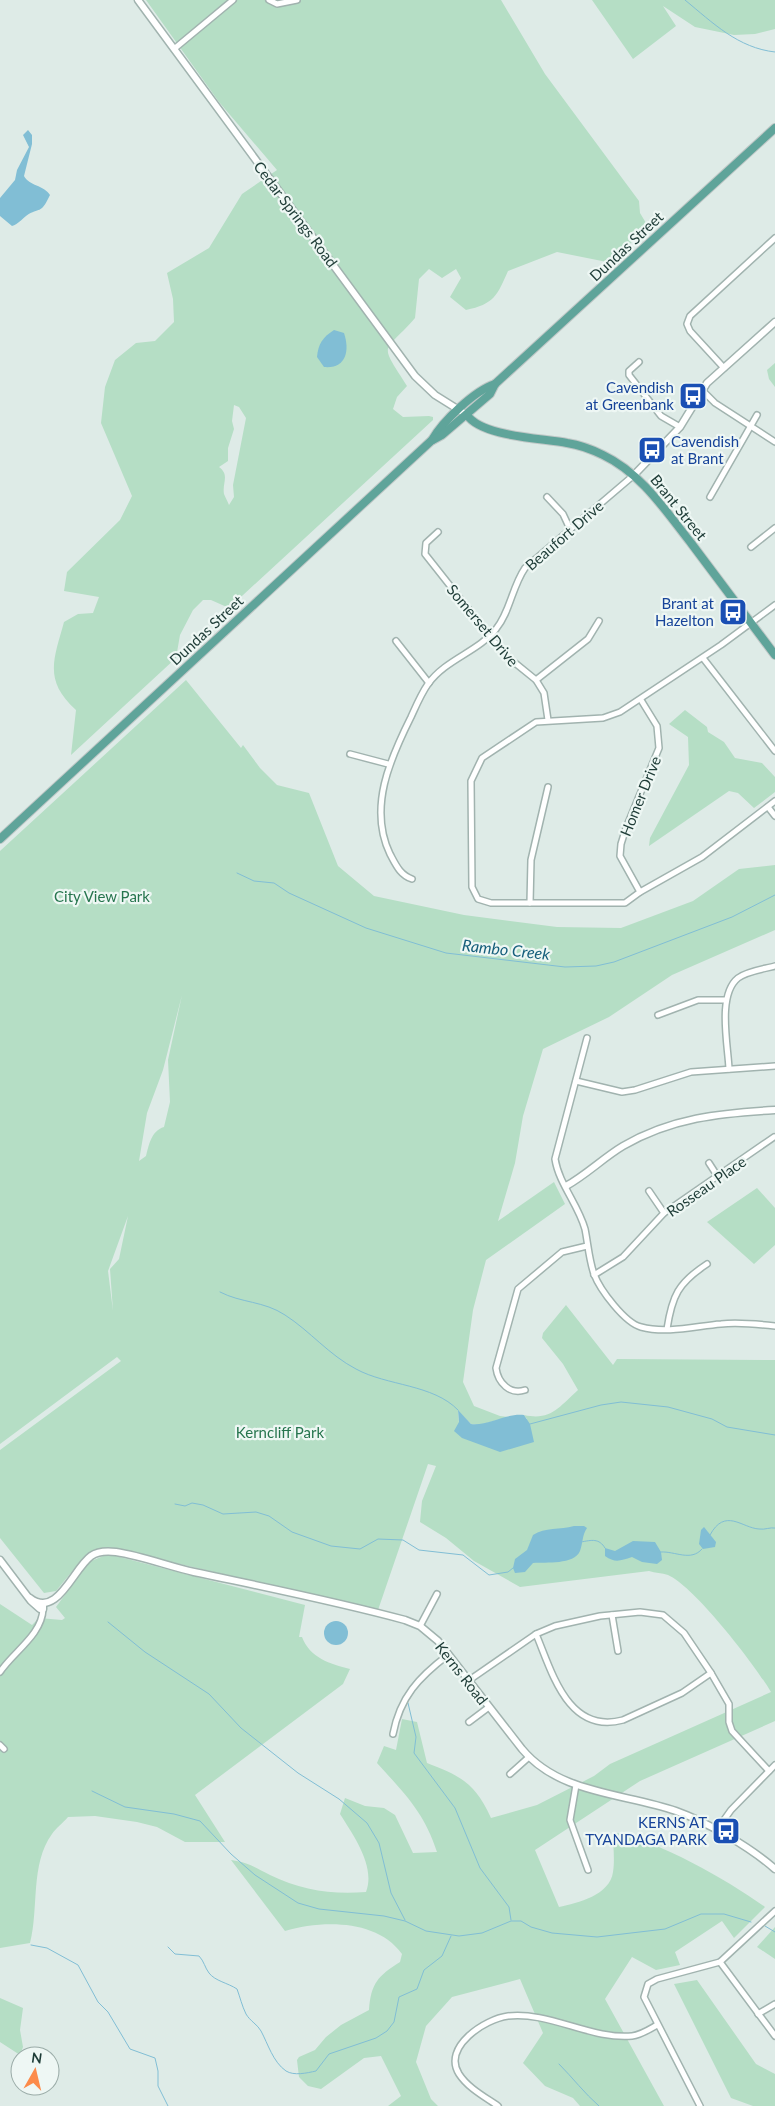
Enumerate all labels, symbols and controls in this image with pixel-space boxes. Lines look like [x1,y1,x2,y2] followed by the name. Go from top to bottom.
[250,158,342,270] street label: Cedar Springs Road
[586,207,667,285] street label: Dundas Street
[585,378,674,413] place label: Cavendish at Greenbank
[678,381,708,411] bus stop icon: Cavendish at Greenbank
[671,432,739,467] place label: Cavendish at Brant
[637,435,667,465] bus stop icon: Cavendish at Brant
[647,471,711,544] street label: Brant Street
[521,496,607,574] street label: Beaufort Drive
[443,580,523,670] street label: Somerset Drive
[166,591,247,669] street label: Dundas Street
[655,594,715,629] place label: Brant at Hazelton
[718,597,748,627] bus stop icon: Brant at Hazelton
[616,753,664,839] street label: Homer Drive
[54,887,150,905] park label: City View Park
[461,935,551,963] water label: Rambo Creek
[663,1152,749,1220] street label: Rosseau Place
[236,1423,325,1441] park label: Kerncliff Park
[432,1638,492,1708] street label: Kerns Road
[585,1813,707,1848] place label: KERNS AT TYANDAGA PARK
[711,1816,741,1846] bus stop icon: KERNS AT TYANDAGA PARK
[10,2046,60,2096] north arrow
[30,2048,43,2067] text: N

